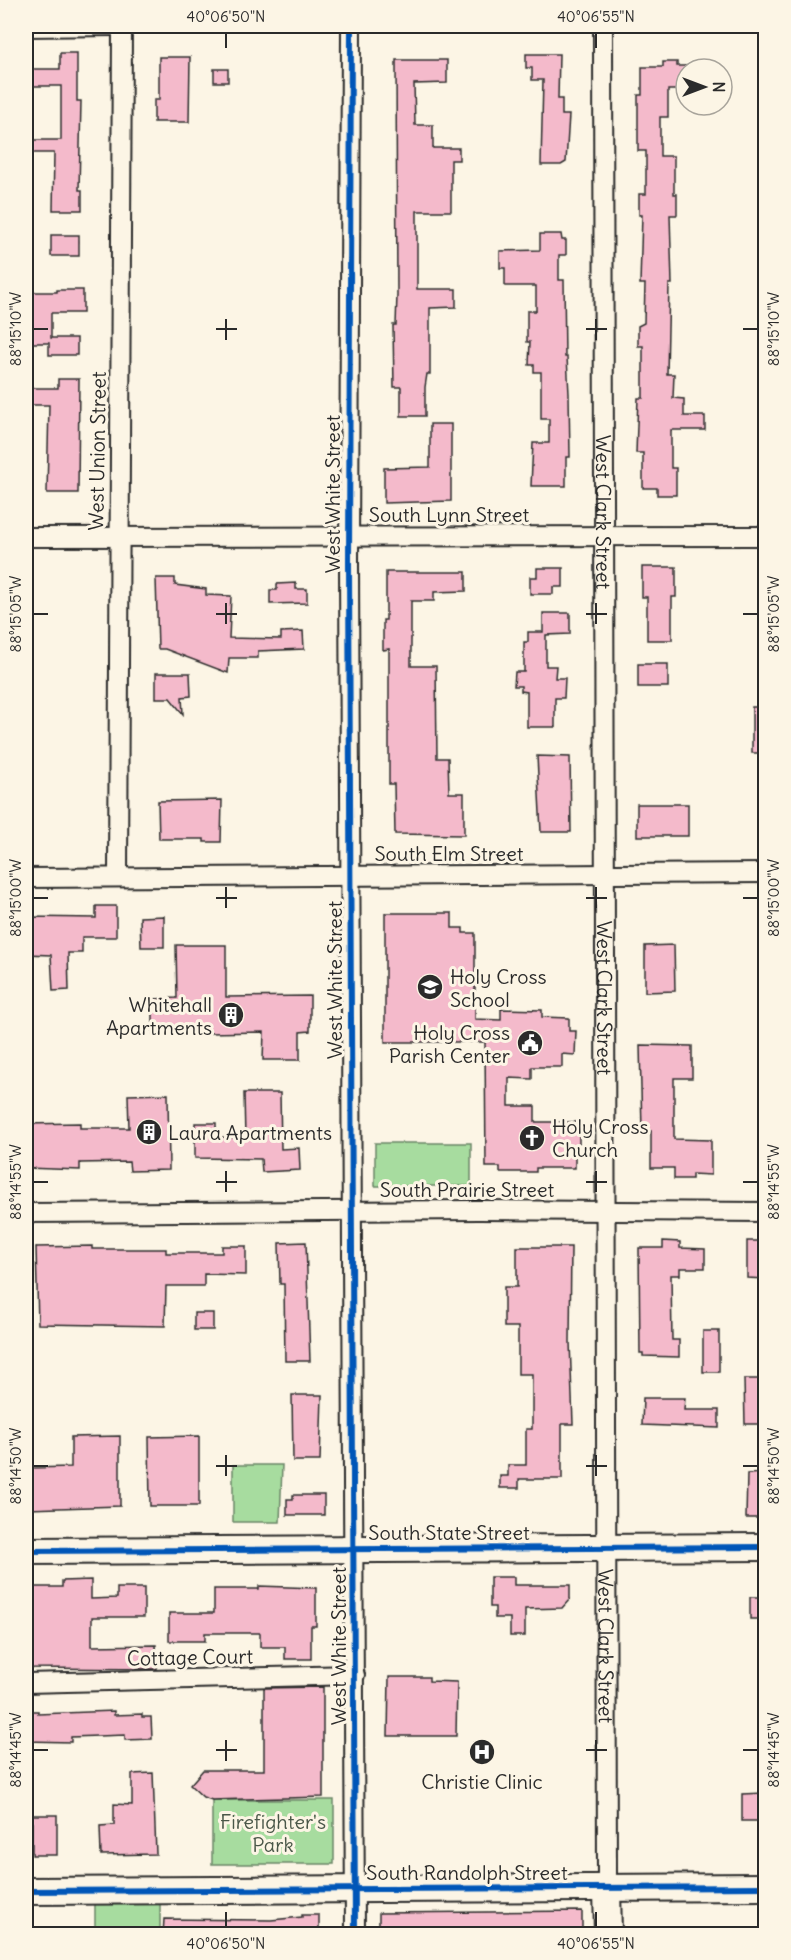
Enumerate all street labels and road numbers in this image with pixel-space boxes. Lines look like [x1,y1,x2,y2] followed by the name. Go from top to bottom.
[83,371,111,531] street label: West Union Street
[320,415,345,573] street label: West White Street
[591,435,617,590] street label: West Clark Street
[369,502,529,527] street label: South Lynn Street
[375,841,524,866] street label: South Elm Street
[322,901,347,1059] street label: West White Street
[592,921,618,1076] street label: West Clark Street
[380,1177,555,1202] street label: South Prairie Street
[368,1520,530,1545] street label: South State Street
[326,1567,351,1725] street label: West White Street
[594,1569,619,1724] street label: West Clark Street
[127,1643,254,1671] street label: Cottage Court
[366,1860,568,1885] street label: South Randolph Street

